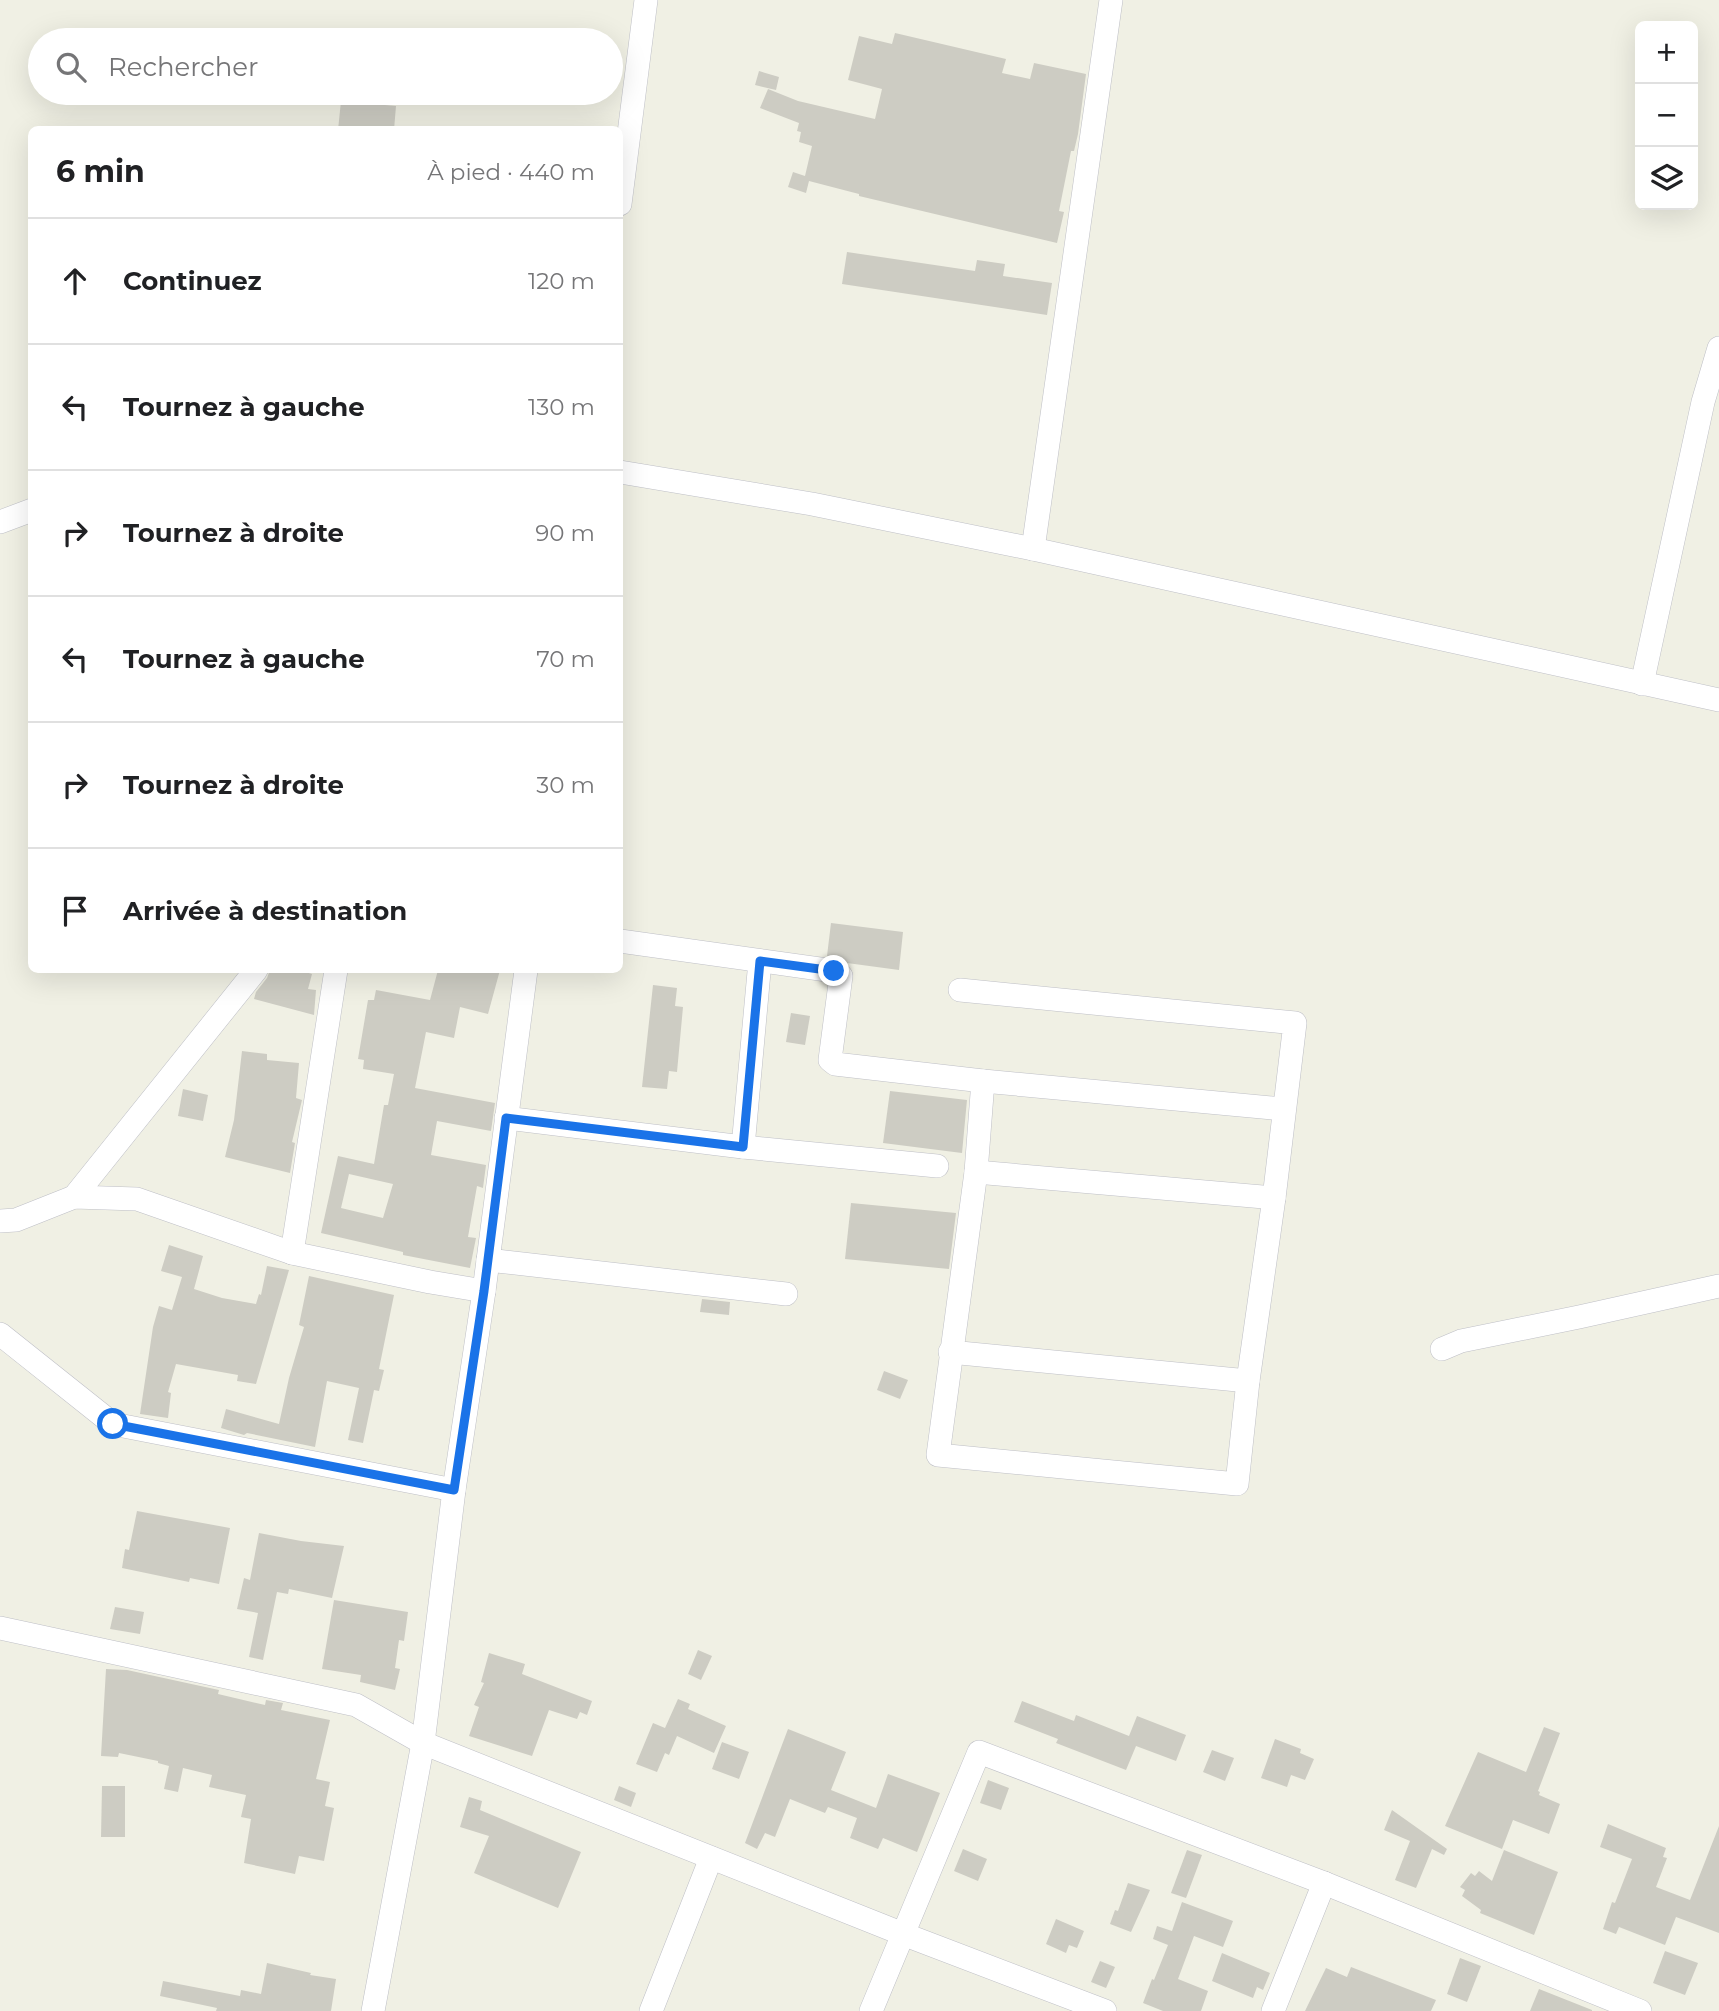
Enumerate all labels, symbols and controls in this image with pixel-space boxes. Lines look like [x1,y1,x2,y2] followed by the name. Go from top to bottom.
[1635,21,1698,210] map controls
[1635,21,1698,84] button: +
[28,28,623,105] search box
[52,48,90,86] icon: search
[108,51,258,83] text: Rechercher
[1635,84,1698,147] button: −
[1635,147,1698,210] button: layers
[56,153,145,190] text: 6 min
[427,158,595,186] text: À pied · 440 m
[56,262,94,300] icon: ahead
[123,265,262,297] text: Continuez
[528,267,595,295] text: 120 m
[56,388,94,426] icon: left
[123,391,365,423] text: Tournez à gauche
[528,393,595,421] text: 130 m
[56,514,94,552] icon: right
[123,517,344,549] text: Tournez à droite
[535,519,595,547] text: 90 m
[56,640,94,678] icon: left
[123,643,365,675] text: Tournez à gauche
[536,645,595,673] text: 70 m
[56,766,94,804] icon: right
[123,769,344,801] text: Tournez à droite
[536,771,595,799] text: 30 m
[56,892,94,930] icon: arrive
[123,895,407,927] text: Arrivée à destination
[818,955,849,986] route end
[97,1408,128,1439] route start

